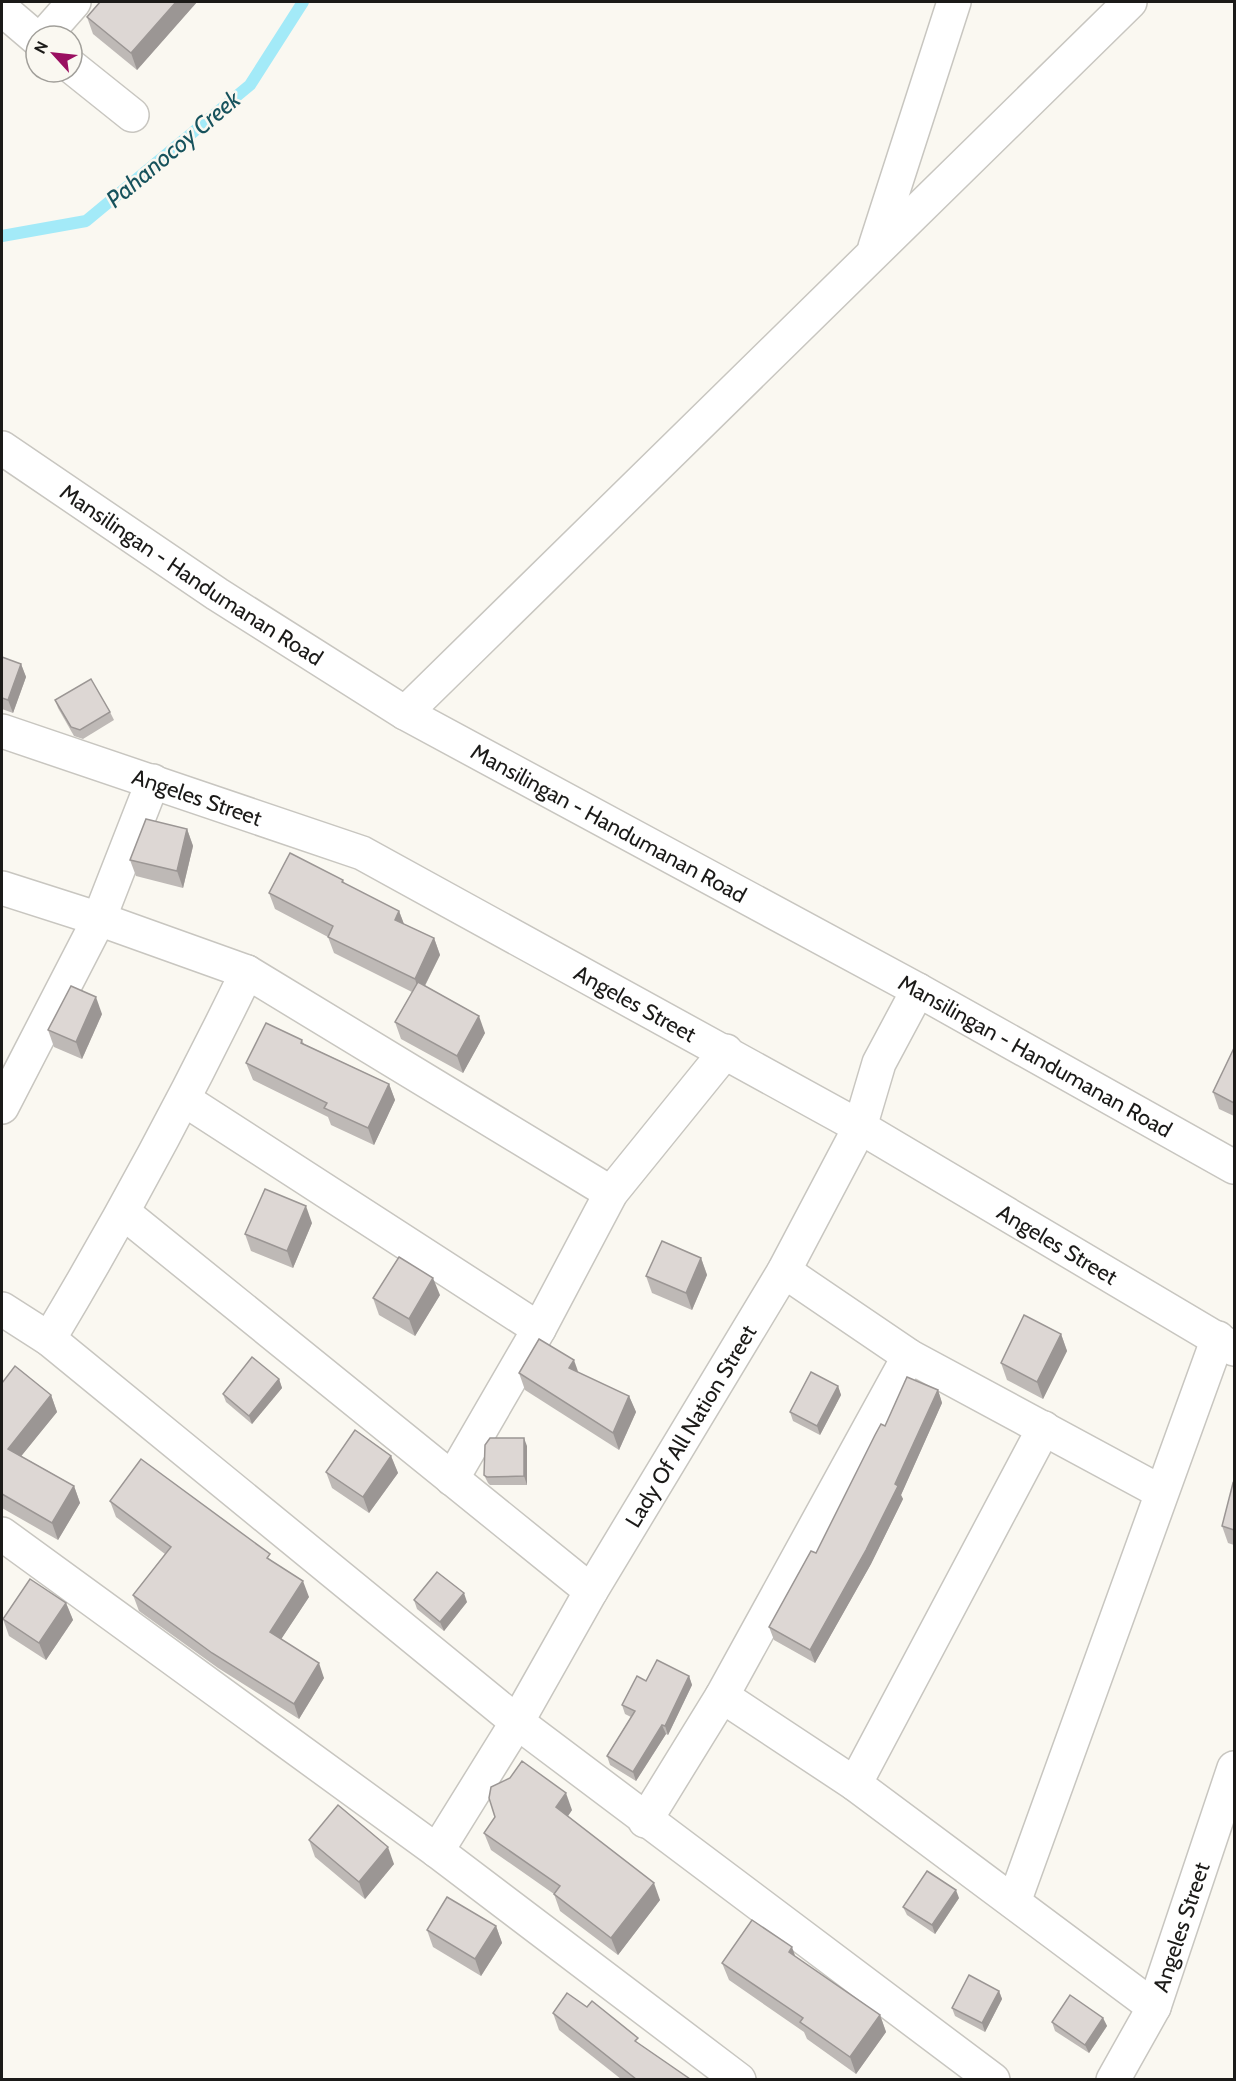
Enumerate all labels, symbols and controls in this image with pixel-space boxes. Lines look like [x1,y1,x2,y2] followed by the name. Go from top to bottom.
[24,24,84,84] north arrow
[30,38,52,57] text: N
[100,84,247,214] water label: Pahanocoy Creek
[55,478,328,671] street label: Mansilingan - Handumanan Road
[466,738,751,908] street label: Mansilingan - Handumanan Road
[129,763,266,832] street label: Angeles Street
[570,959,701,1048] street label: Angeles Street
[894,969,1177,1143] street label: Mansilingan - Handumanan Road
[992,1198,1123,1291] street label: Angeles Street
[619,1319,762,1532] street label: Lady Of All Nation Street
[1147,1858,1215,1995] street label: Angeles Street

